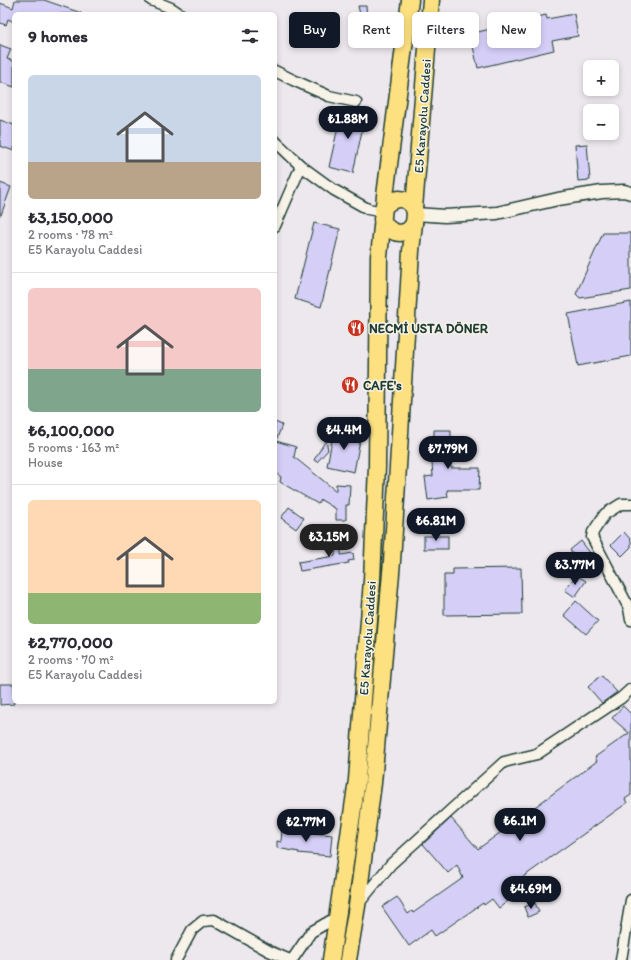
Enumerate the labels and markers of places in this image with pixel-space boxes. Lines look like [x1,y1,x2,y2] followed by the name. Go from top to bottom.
[315,106,381,140] pin: ₺1.88M
[346,318,366,338] restaurant icon: NECMİ USTA DÖNER
[369,321,489,336] place label: NECMİ USTA DÖNER
[340,375,360,395] restaurant icon: CAFE's
[363,378,402,393] place label: CAFE's
[316,417,372,451] pin: ₺4.4M
[415,436,481,470] pin: ₺7.79M
[403,508,469,542] pin: ₺6.81M
[296,524,362,558] pin: ₺3.15M
[542,552,608,586] pin: ₺3.77M
[492,808,548,842] pin: ₺6.1M
[273,809,339,843] pin: ₺2.77M
[498,876,564,910] pin: ₺4.69M

